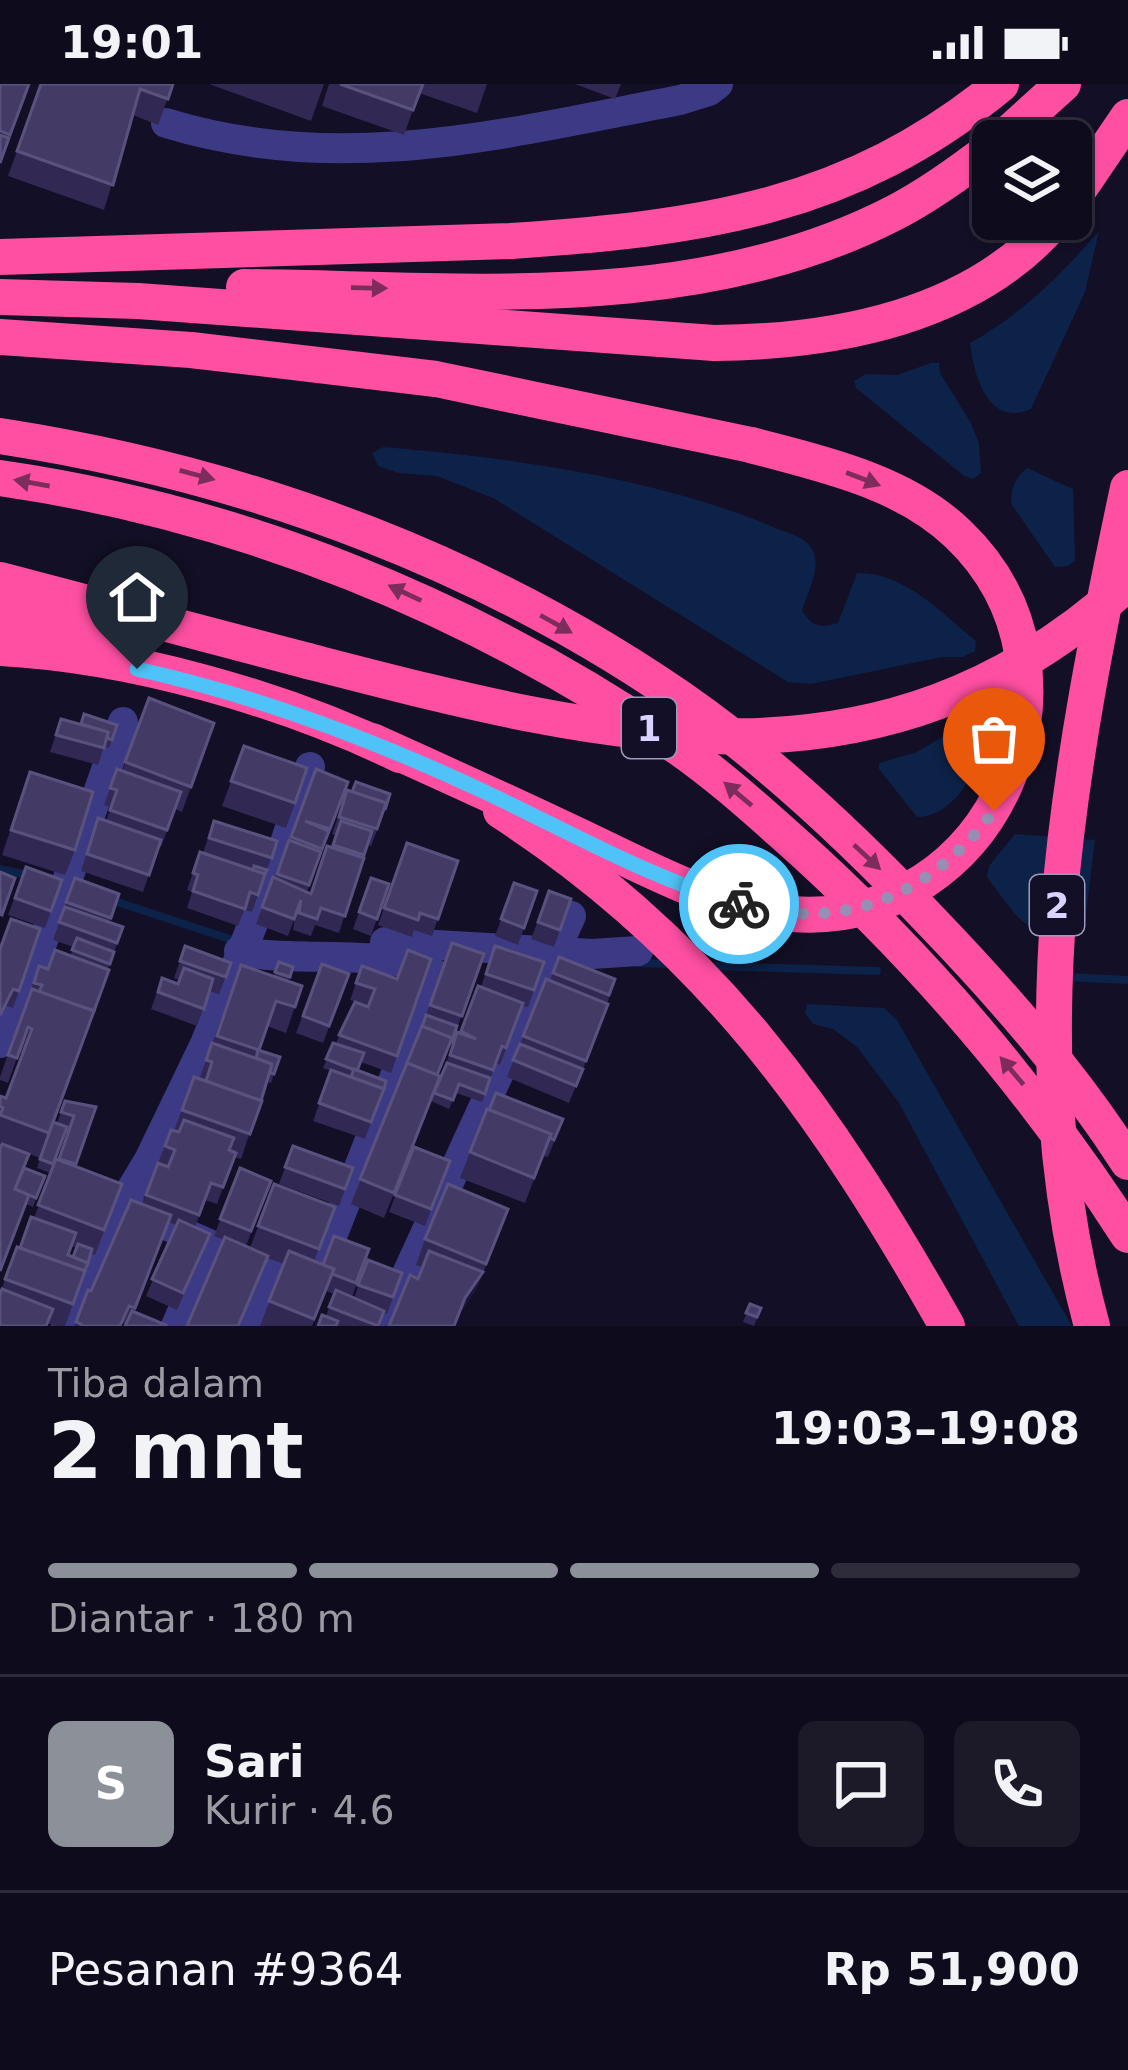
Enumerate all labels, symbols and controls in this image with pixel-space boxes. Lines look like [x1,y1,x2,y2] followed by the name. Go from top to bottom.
[60,16,203,69] text: 19:01
[972,120,1092,240] map controls
[972,120,1092,240] button: layers
[351,278,389,298] one-way arrow
[179,467,216,486] one-way arrow
[845,470,881,489] one-way arrow
[13,474,50,493] one-way arrow
[86,546,188,669] pin
[104,564,170,630] icon: home
[387,583,422,603] one-way arrow
[539,613,573,634] one-way arrow
[943,688,1045,811] pin
[622,698,676,758] road number: 1
[961,706,1027,772] icon: bag
[723,782,753,808] one-way arrow
[853,842,882,870] one-way arrow
[679,844,799,964] courier
[706,871,772,937] icon: bike
[1030,875,1084,935] road number: 2
[999,1056,1025,1086] one-way arrow
[48,1361,264,1406] text: Tiba dalam
[771,1402,1080,1455] text: 19:03–19:08
[48,1406,304,1496] text: 2 mnt
[48,1596,355,1641] text: Diantar · 180 m
[798,1721,924,1847] button: chat
[954,1721,1080,1847] button: phone
[204,1735,304,1788] text: Sari
[95,1757,127,1810] text: S
[204,1788,394,1833] text: Kurir · 4.6
[48,1943,403,1996] text: Pesanan #9364
[824,1943,1080,1996] text: Rp 51,900

